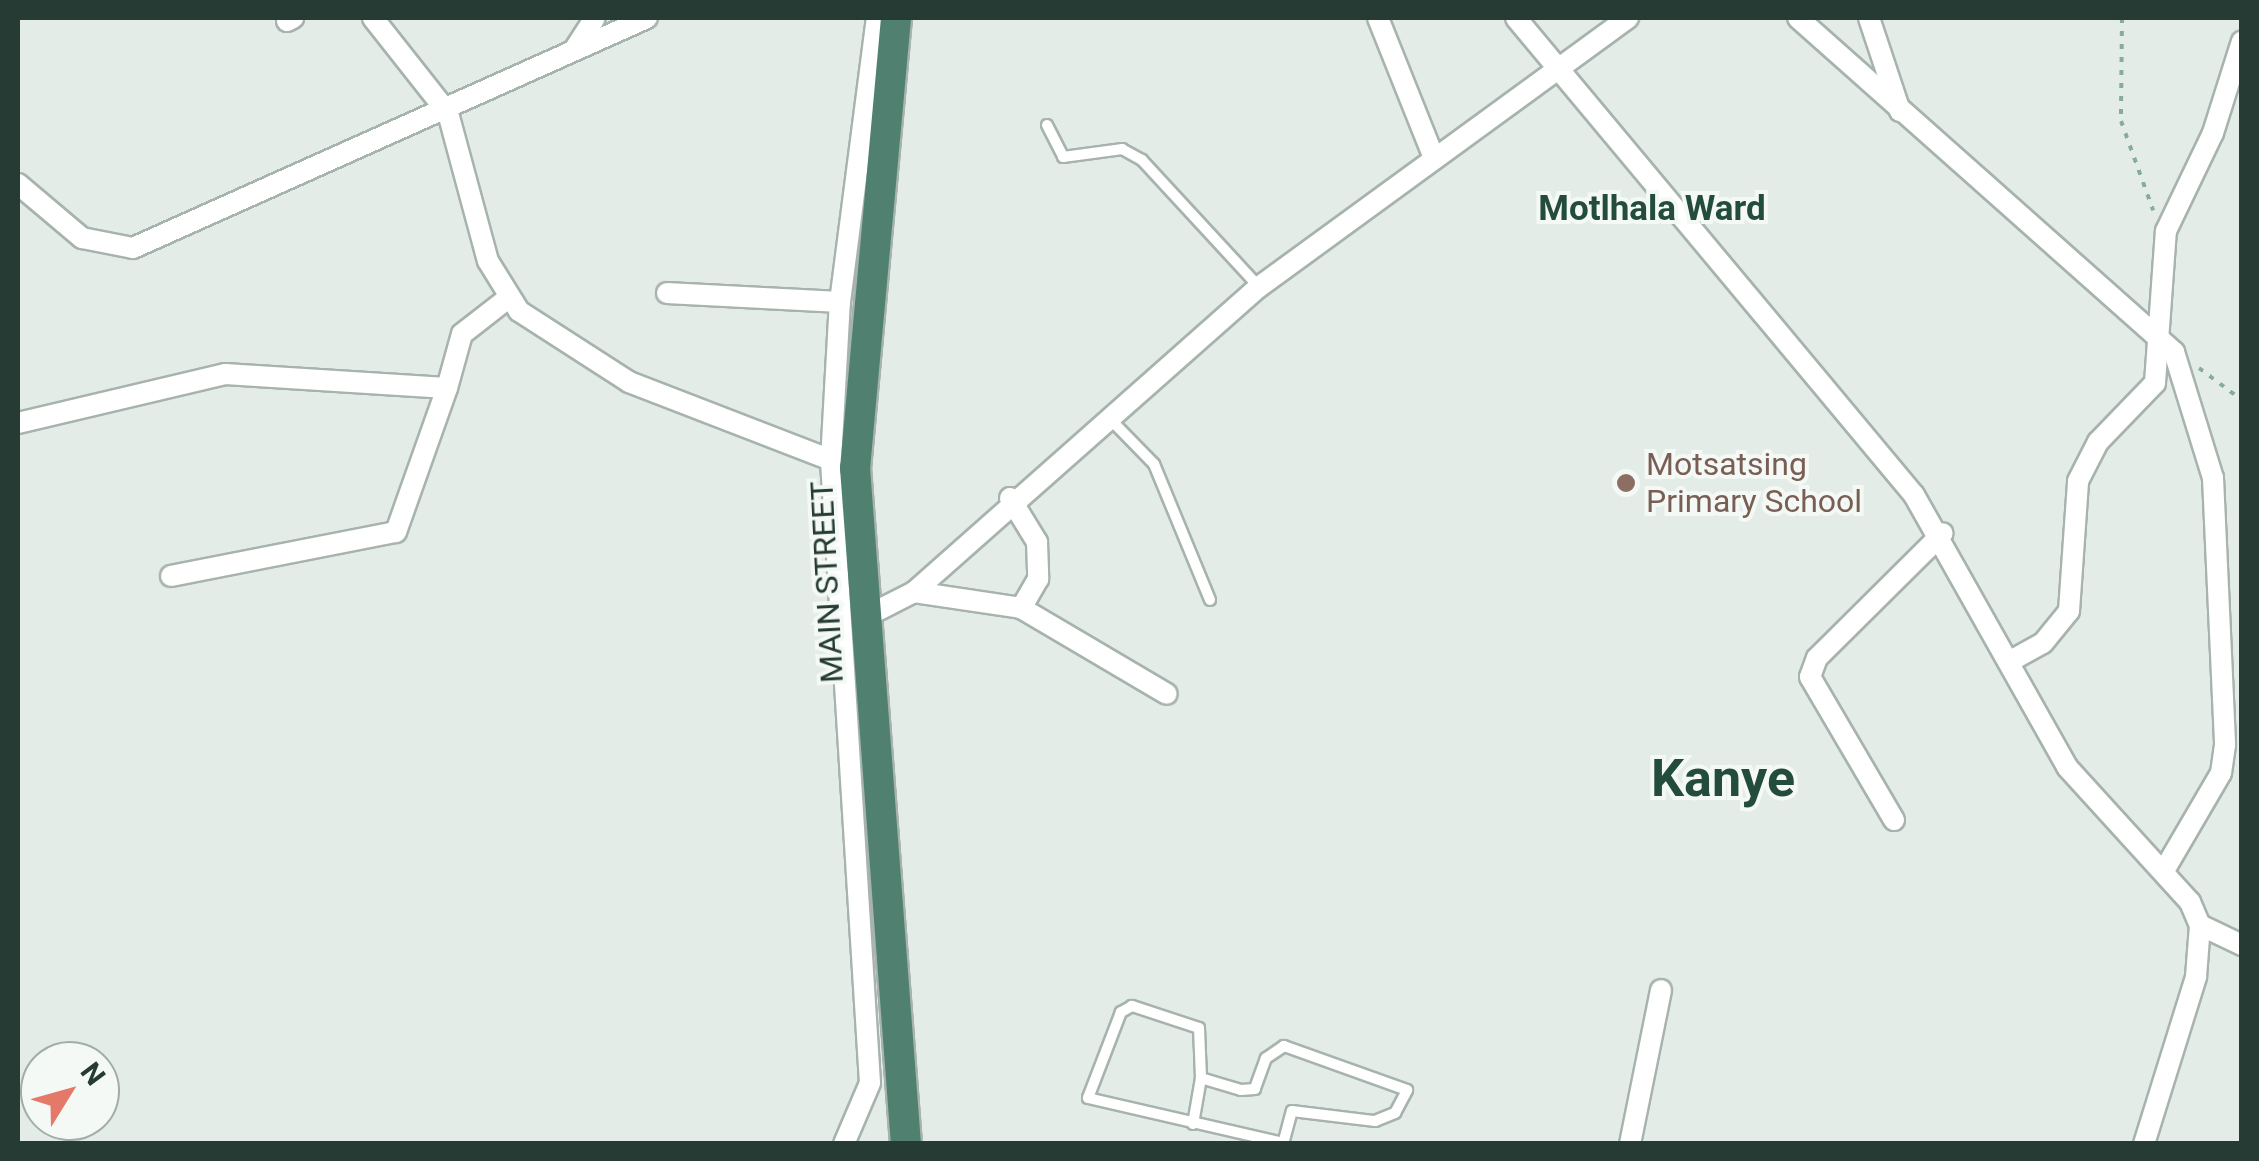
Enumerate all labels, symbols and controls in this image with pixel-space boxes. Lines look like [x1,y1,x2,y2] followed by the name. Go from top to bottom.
[1538,188,1766,230] district label: Motlhala Ward
[1646,446,1862,521] place label: Motsatsing Primary School
[1615,472,1637,494] marker: Motsatsing Primary School
[803,480,851,684] street label: MAIN STREET
[1651,748,1795,810] district label: Kanye
[20,1041,120,1141] north arrow
[74,1056,112,1092] text: N

